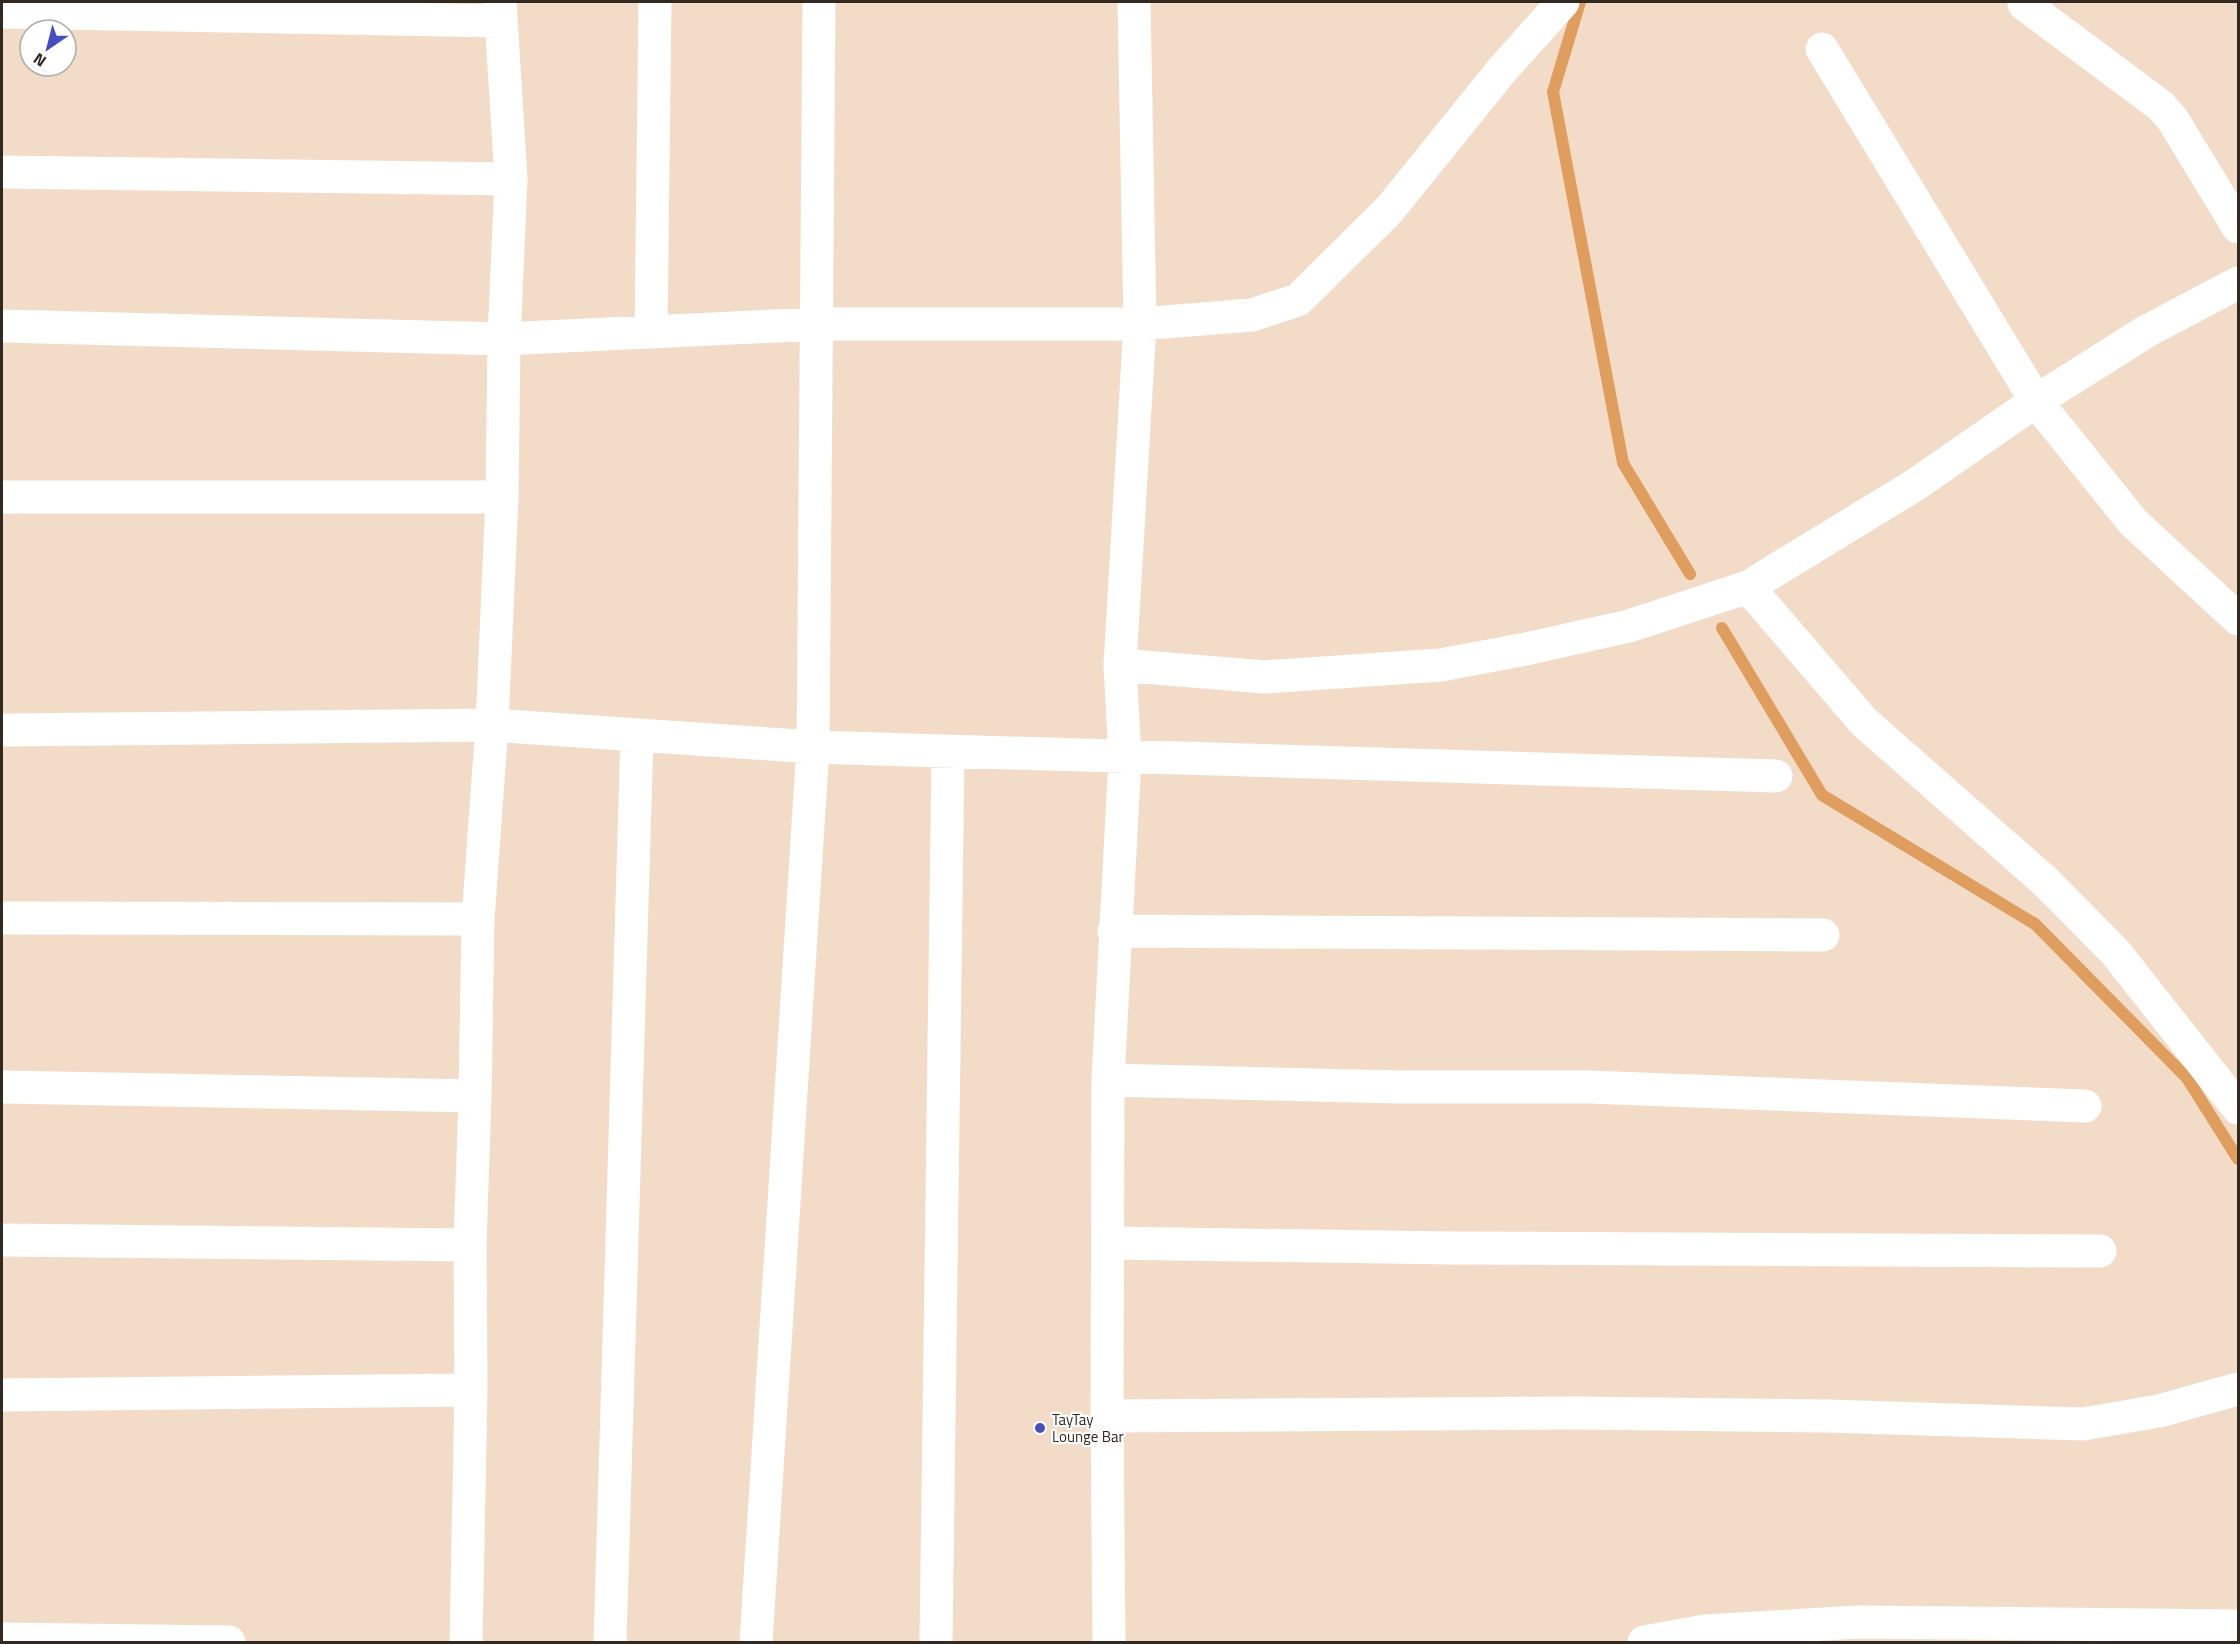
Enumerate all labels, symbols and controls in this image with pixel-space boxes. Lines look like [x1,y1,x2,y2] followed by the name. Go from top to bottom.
[18,18,78,78] north arrow
[28,47,51,73] text: N
[1052,1408,1124,1448] place label: TayTay Lounge Bar
[1033,1421,1047,1435] marker: TayTay Lounge Bar

